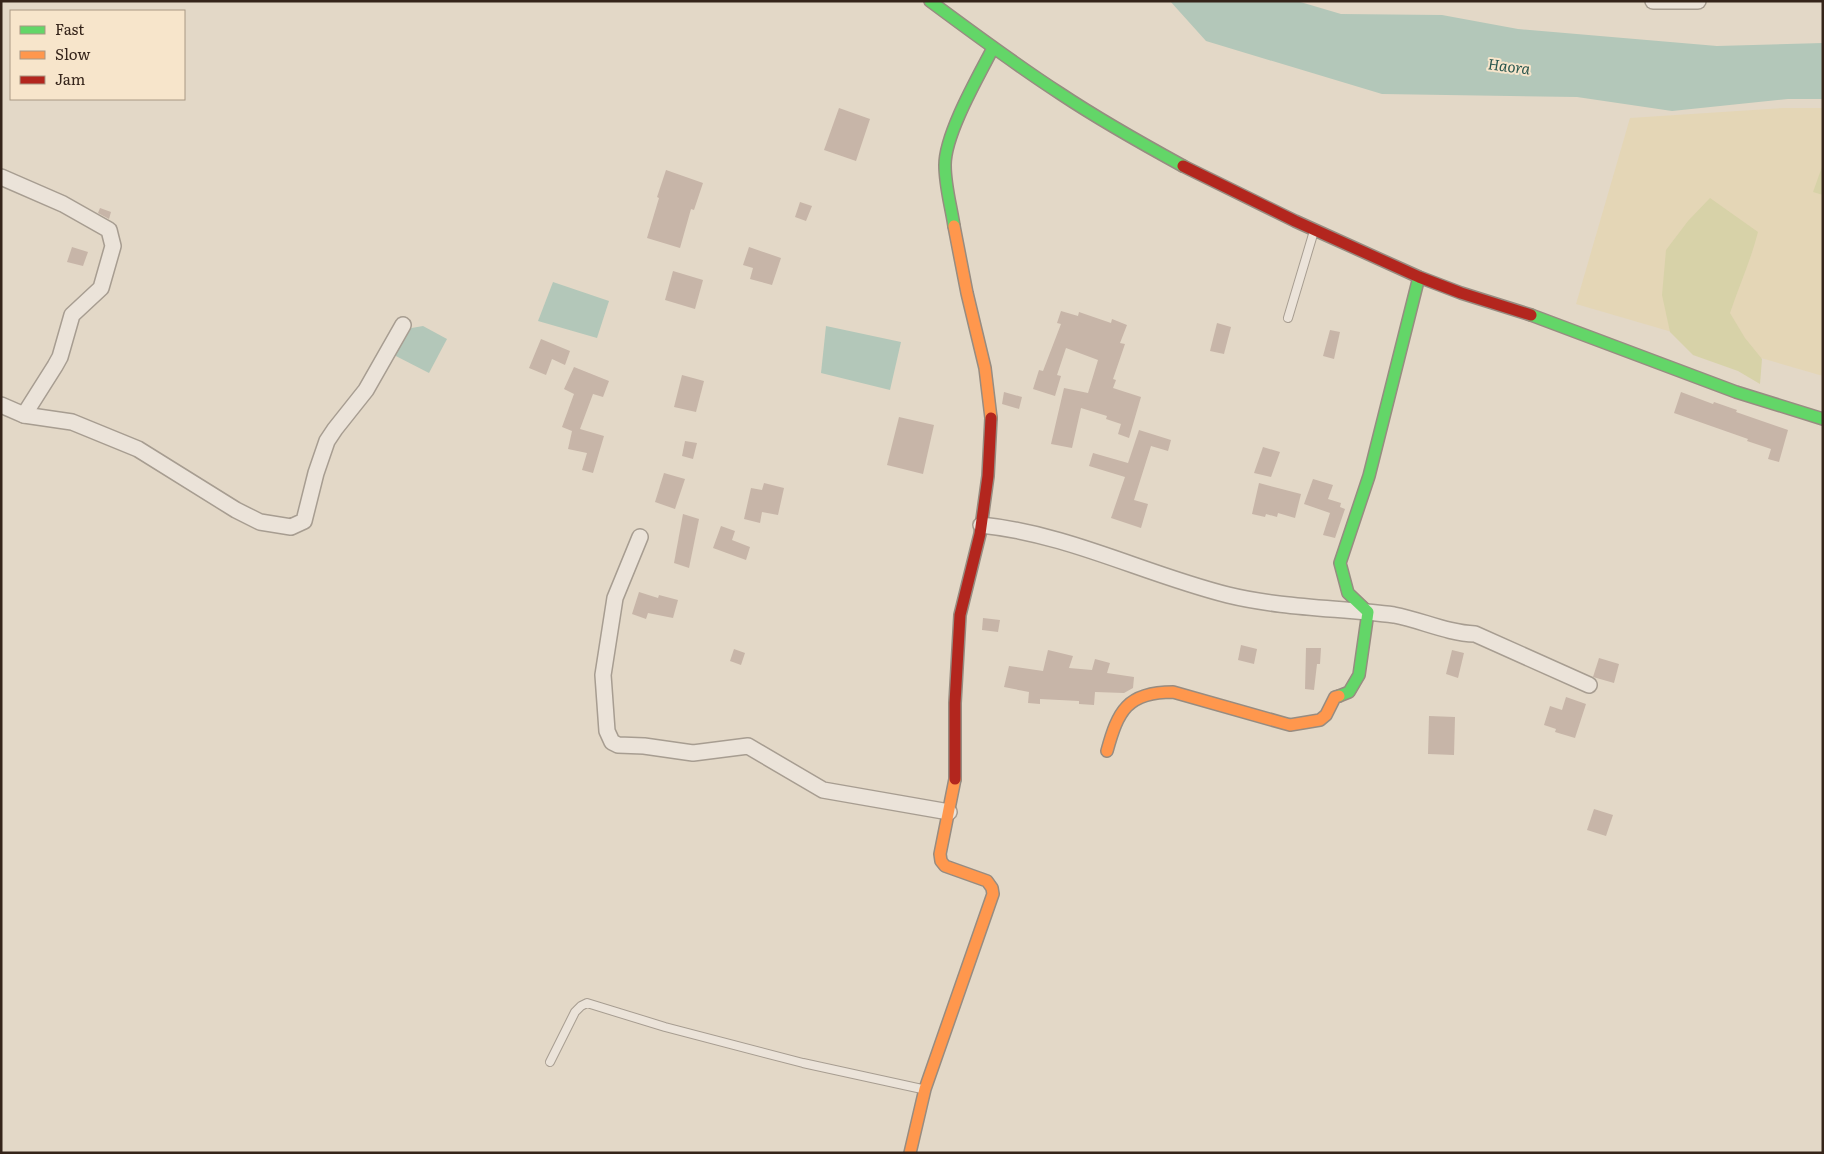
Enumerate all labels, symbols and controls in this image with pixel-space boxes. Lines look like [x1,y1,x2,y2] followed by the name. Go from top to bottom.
[10,10,185,100] legend
[55,17,84,40] text: Fast
[55,42,90,65] text: Slow
[1487,51,1532,80] water label: Haora
[55,67,86,90] text: Jam

